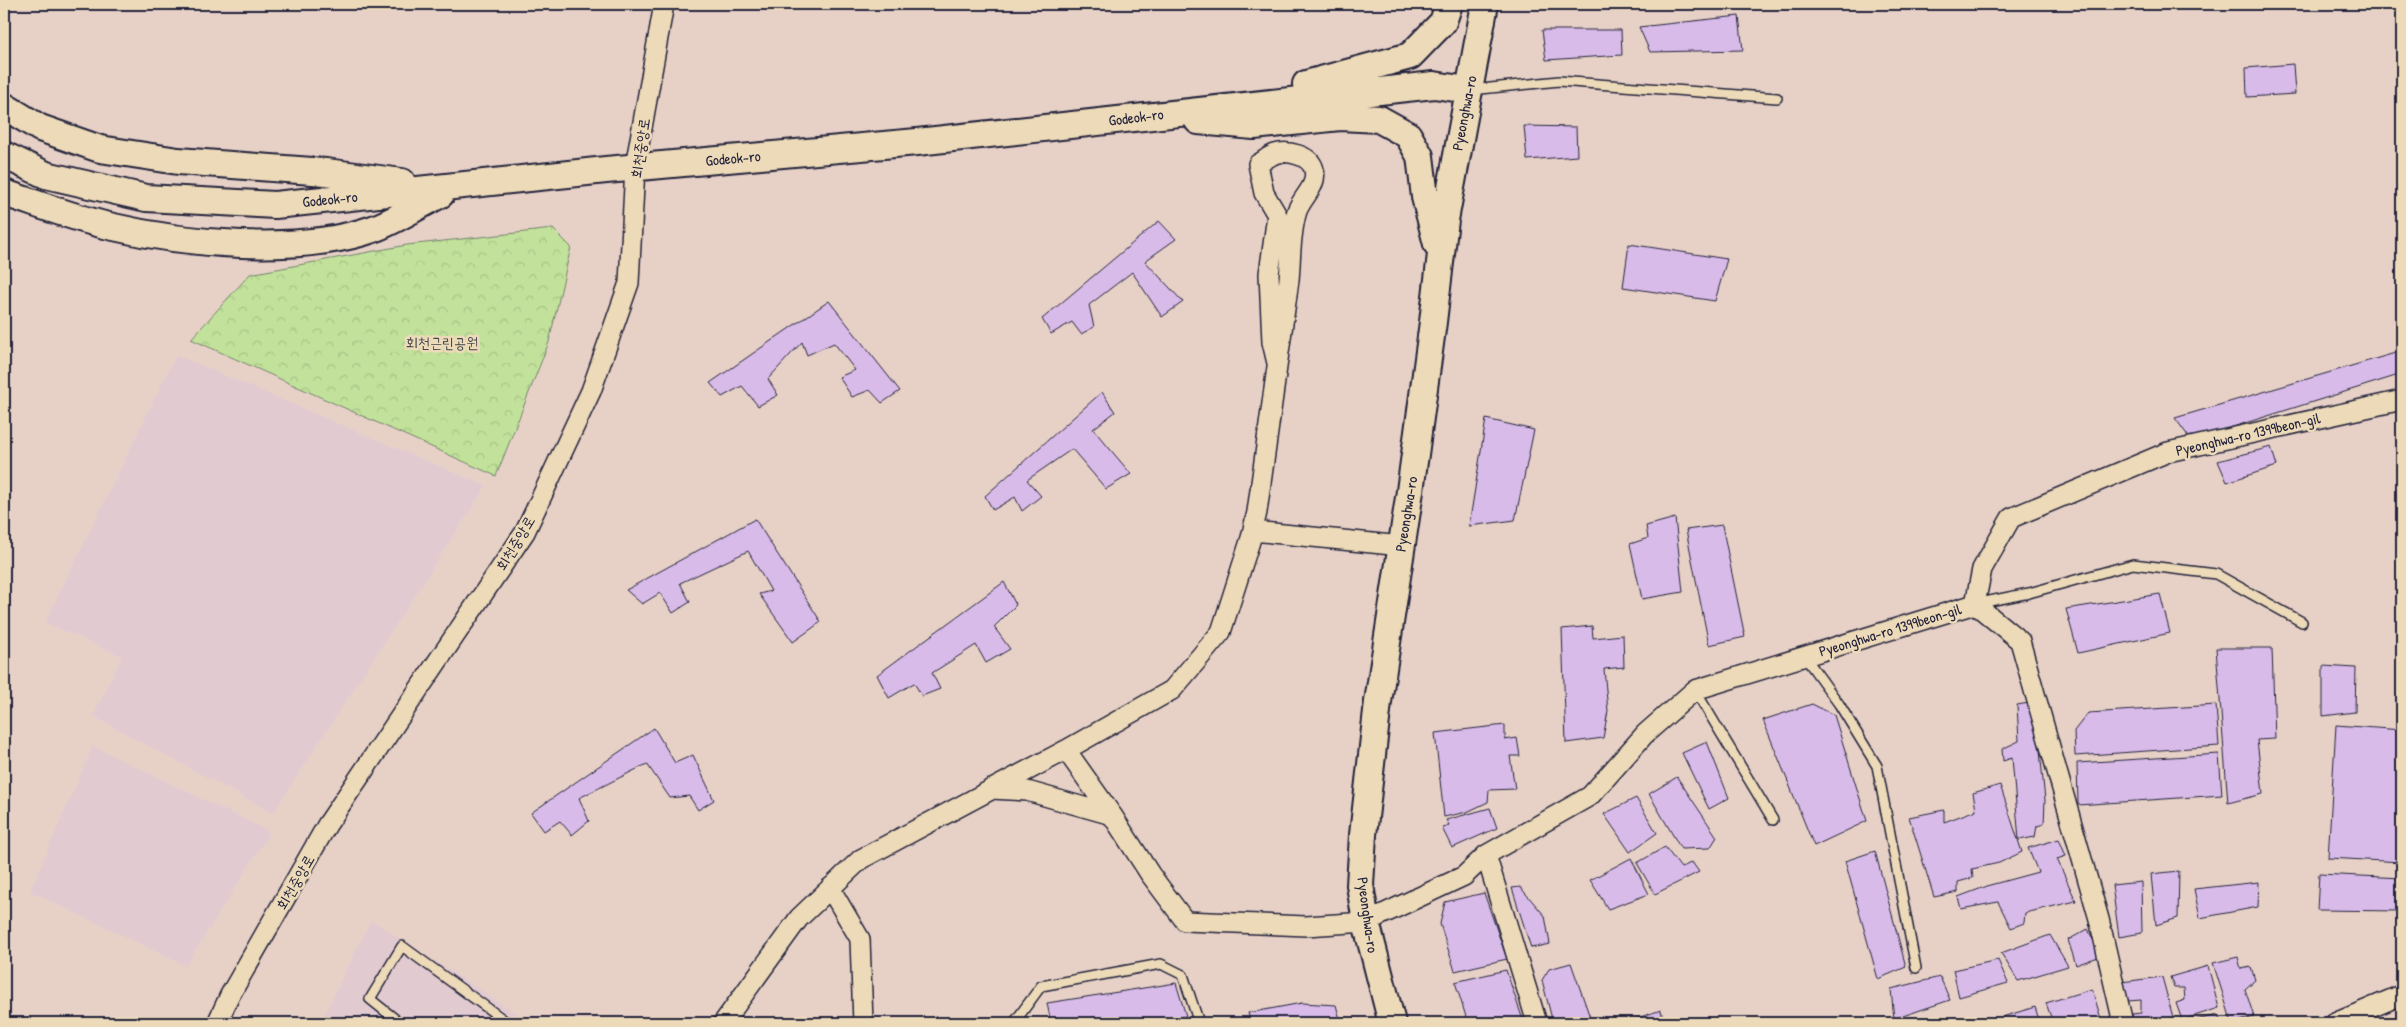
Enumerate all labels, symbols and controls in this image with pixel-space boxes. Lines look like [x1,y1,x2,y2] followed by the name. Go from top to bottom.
[1446,74,1482,152] street label: Pyeonghwa-ro
[1107,103,1165,131] street label: Godeok-ro
[625,117,655,179] street label: 회천중앙로
[705,145,761,171] street label: Godeok-ro
[301,186,359,212] street label: Godeok-ro
[406,332,478,353] park label: 회천근린공원
[2174,407,2322,461] street label: Pyeonghwa-ro 1399beon-gil
[1390,475,1422,553] street label: Pyeonghwa-ro
[490,512,540,574] street label: 회천중앙로
[1816,598,1964,662] street label: Pyeonghwa-ro 1399beon-gil
[271,851,319,913] street label: 회천중앙로
[1352,876,1384,954] street label: Pyeonghwa-ro

